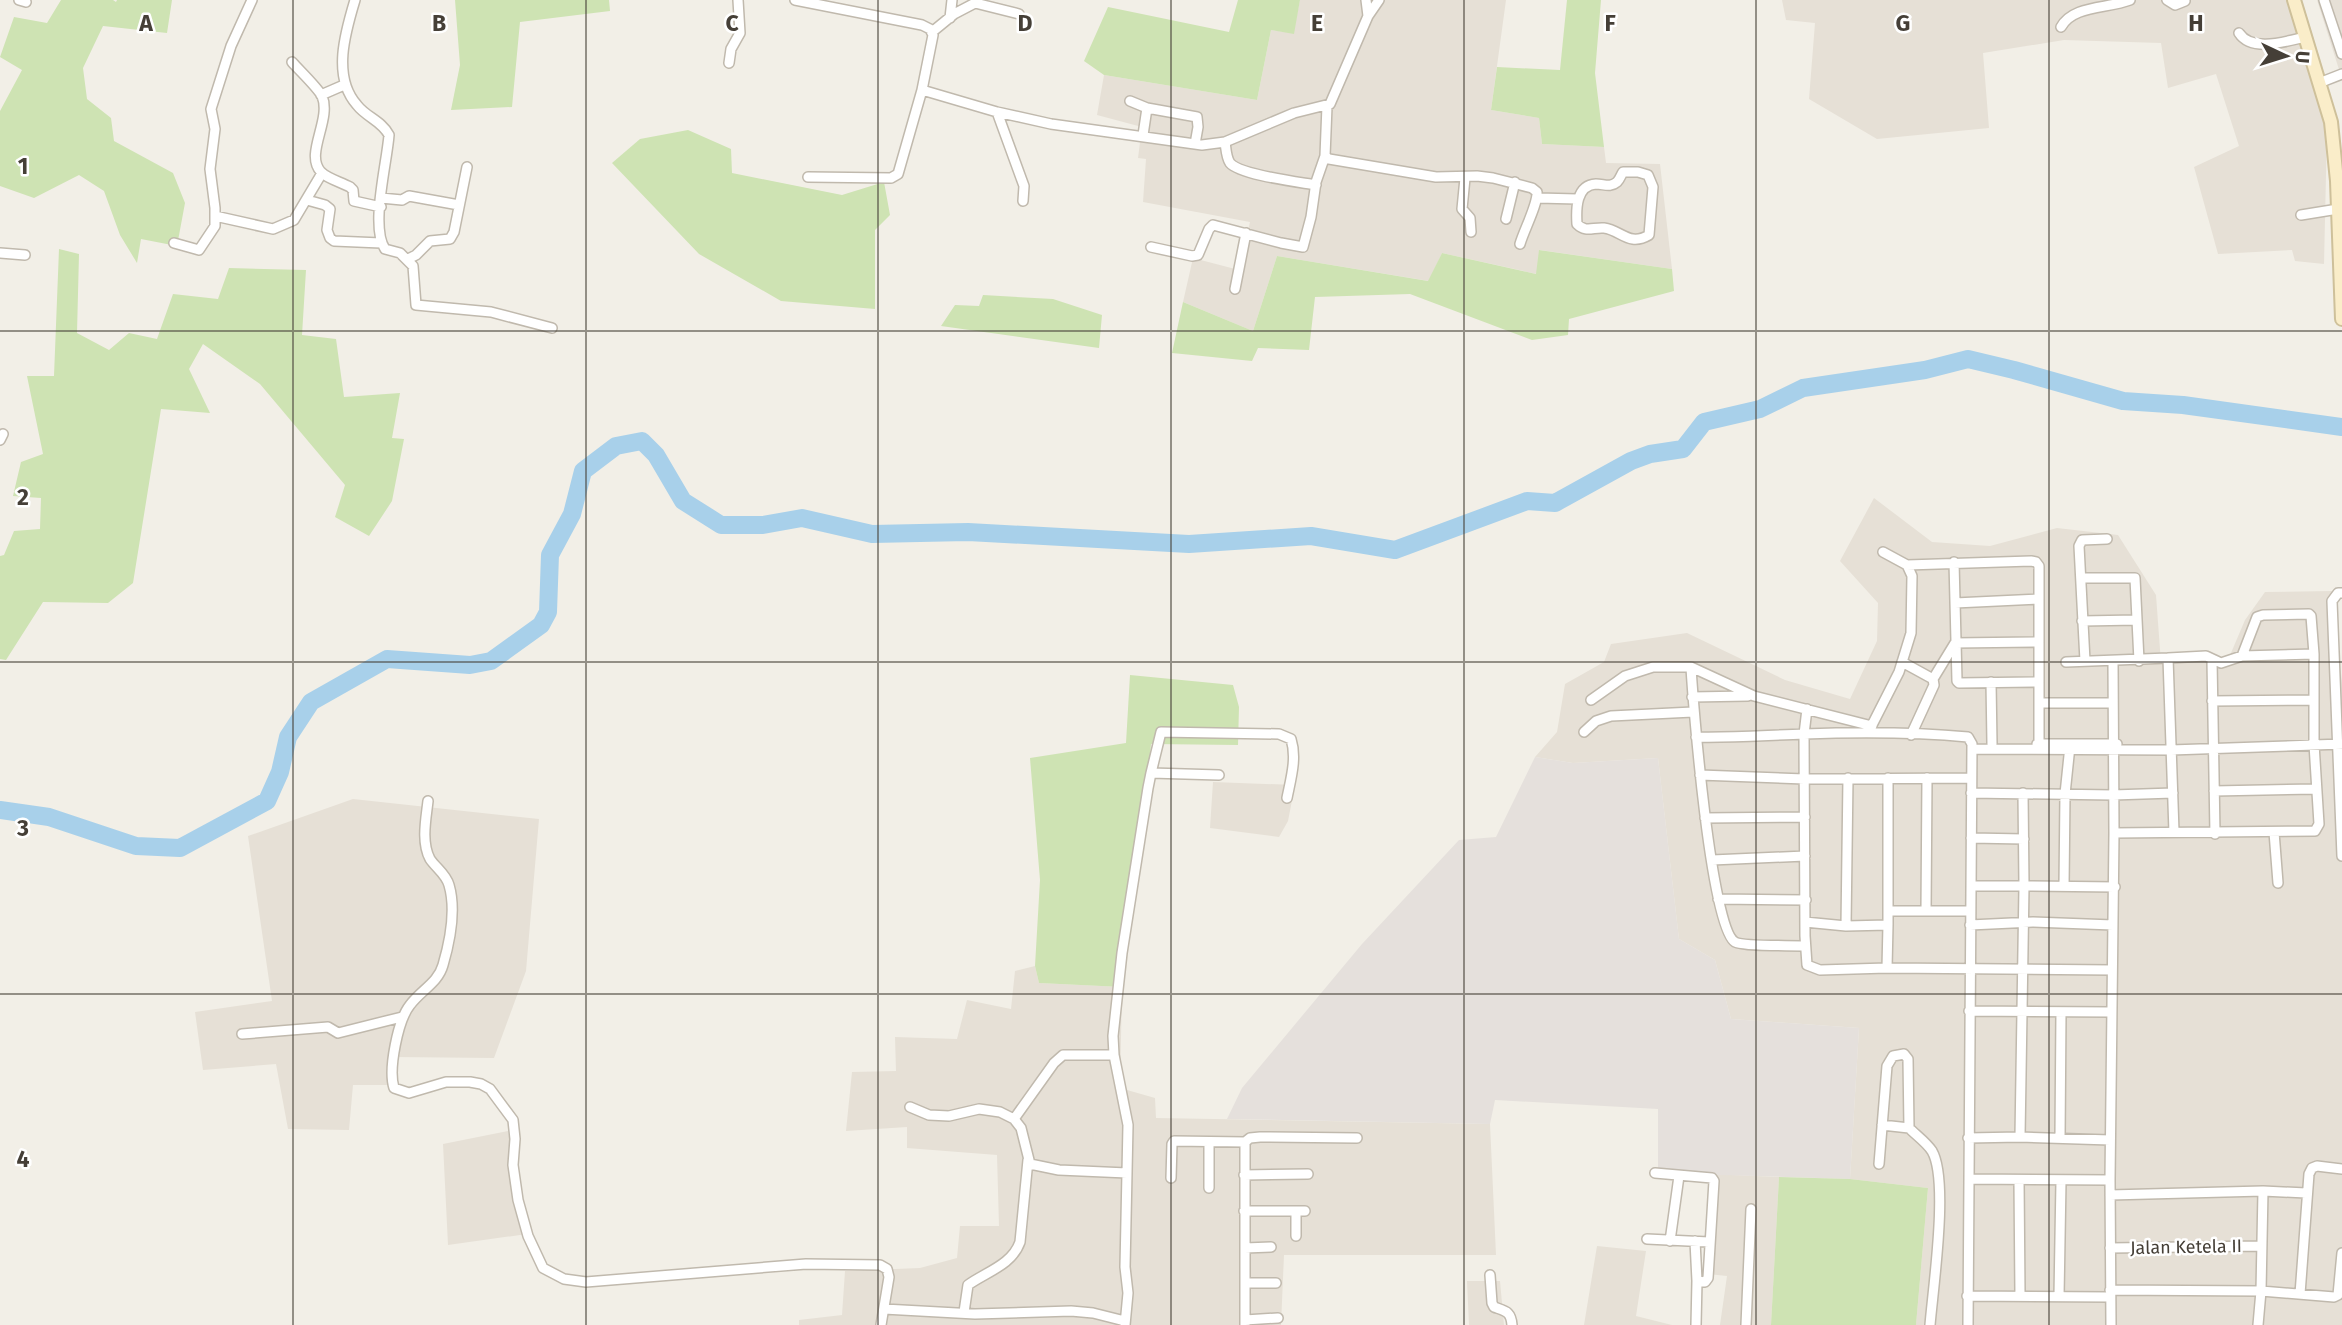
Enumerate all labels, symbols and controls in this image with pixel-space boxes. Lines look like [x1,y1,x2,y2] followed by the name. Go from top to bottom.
[138,9,153,37] text: A
[432,9,446,37] text: B
[725,9,739,37] text: C
[1018,9,1033,37] text: D
[1311,9,1323,37] text: E
[1604,9,1616,37] text: F
[1896,9,1910,37] text: G
[2188,9,2204,37] text: H
[2251,21,2321,91] north arrow
[2291,50,2314,64] text: U
[18,152,28,180] text: 1
[17,483,29,511] text: 2
[16,814,29,842] text: 3
[17,1145,30,1173] text: 4
[2130,1235,2242,1259] street label: Jalan Ketela II

